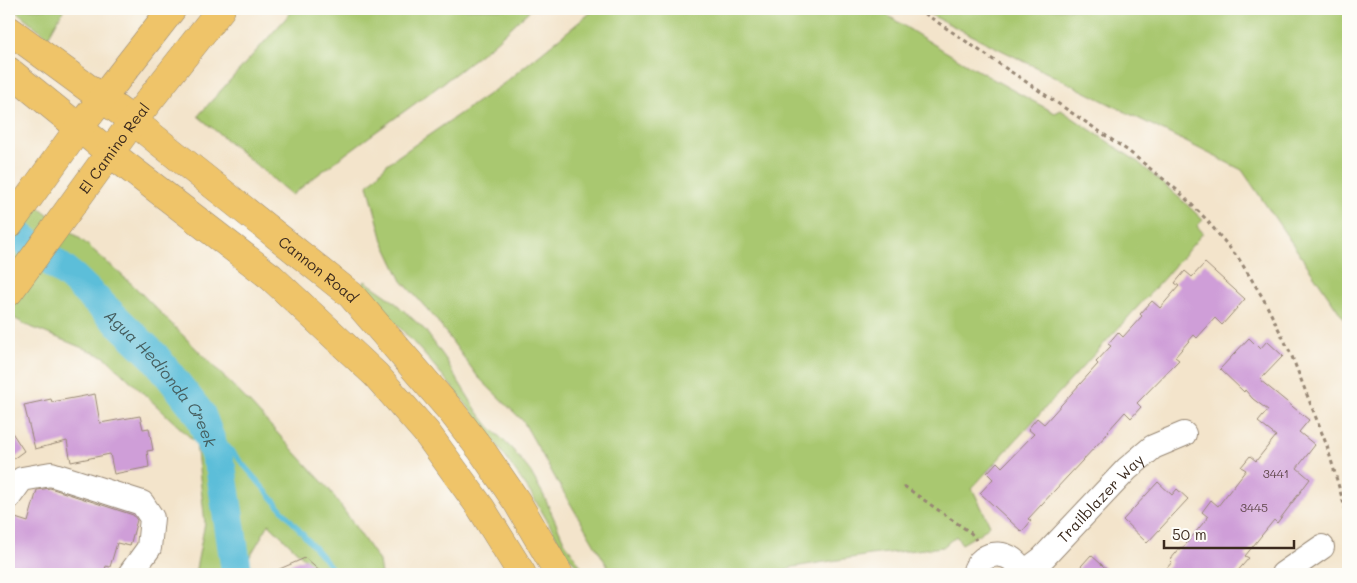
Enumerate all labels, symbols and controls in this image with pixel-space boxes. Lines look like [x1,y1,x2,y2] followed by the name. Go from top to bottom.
[74,99,154,197] street label: El Camino Real
[275,231,363,306] street label: Cannon Road
[101,304,222,450] water label: Agua Hedionda Creek
[1053,449,1148,547] street label: Trailblazer Way
[1263,465,1289,481] house number: 3441
[1240,499,1268,515] house number: 3445
[1164,518,1294,550] scale bar
[1172,524,1207,544] text: 50 m

